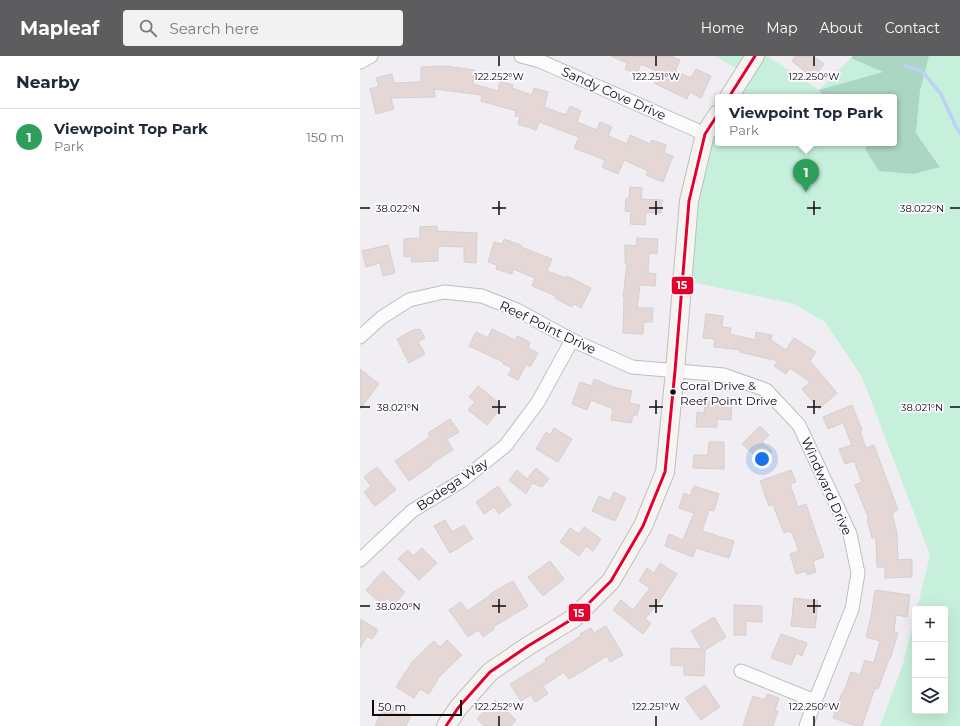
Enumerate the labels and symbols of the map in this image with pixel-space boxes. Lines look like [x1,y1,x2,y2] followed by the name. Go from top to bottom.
[559,63,669,123] street label: Sandy Cove Drive
[474,70,524,83] text: 122.252°W
[632,70,680,83] text: 122.251°W
[789,70,839,83] text: 122.250°W
[793,159,819,192] pin: 1
[376,202,420,215] text: 38.022°N
[900,202,944,215] text: 38.022°N
[671,276,694,295] line badge: 15
[677,278,688,292] text: 15
[497,297,599,357] street label: Reef Point Drive
[680,378,777,408] place label: Coral Drive & Reef Point Drive
[668,387,678,397] marker: Coral Drive & Reef Point Drive
[377,401,419,414] text: 38.021°N
[901,401,943,414] text: 38.021°N
[798,435,856,538] street label: Windward Drive
[752,449,772,469] your location
[413,454,492,514] street label: Bodega Way
[375,600,421,613] text: 38.020°N
[568,603,591,622] line badge: 15
[574,606,585,620] text: 15
[372,698,462,717] scale bar
[474,700,524,713] text: 122.252°W
[632,700,680,713] text: 122.251°W
[789,700,839,713] text: 122.250°W

